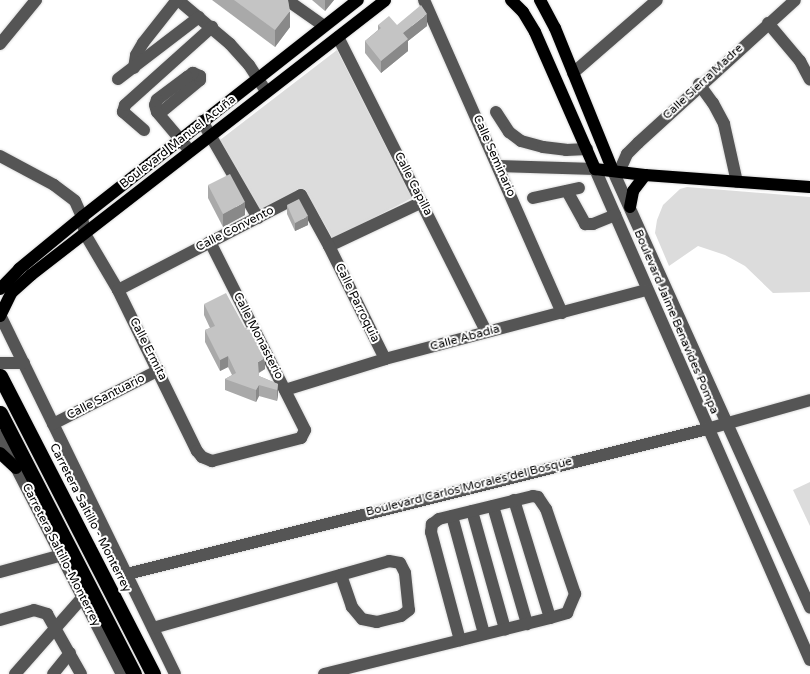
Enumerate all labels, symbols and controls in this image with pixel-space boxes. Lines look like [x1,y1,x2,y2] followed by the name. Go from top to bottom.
[660,41,746,123] street label: Calle Sierra Madre
[117,92,239,192] street label: Boulevard Manuel Acuña
[470,113,518,199] street label: Calle Seminario
[391,150,435,218] street label: Calle Capilla
[194,203,276,255] street label: Calle Convento
[630,228,722,416] street label: Boulevard Jaime Benavides Pompa
[332,261,382,345] street label: Calle Parroquia
[230,290,286,382] street label: Calle Monasterio
[126,315,170,383] street label: Calle Ermita
[429,322,501,354] street label: Calle Abadía
[65,371,147,423] street label: Calle Santuario
[46,441,134,595] street label: Carretera Saltillo - Monterrey
[365,454,573,520] street label: Boulevard Carlos Morales del Bosque
[19,481,103,629] street label: Carretera Saltillo-Monterrey

